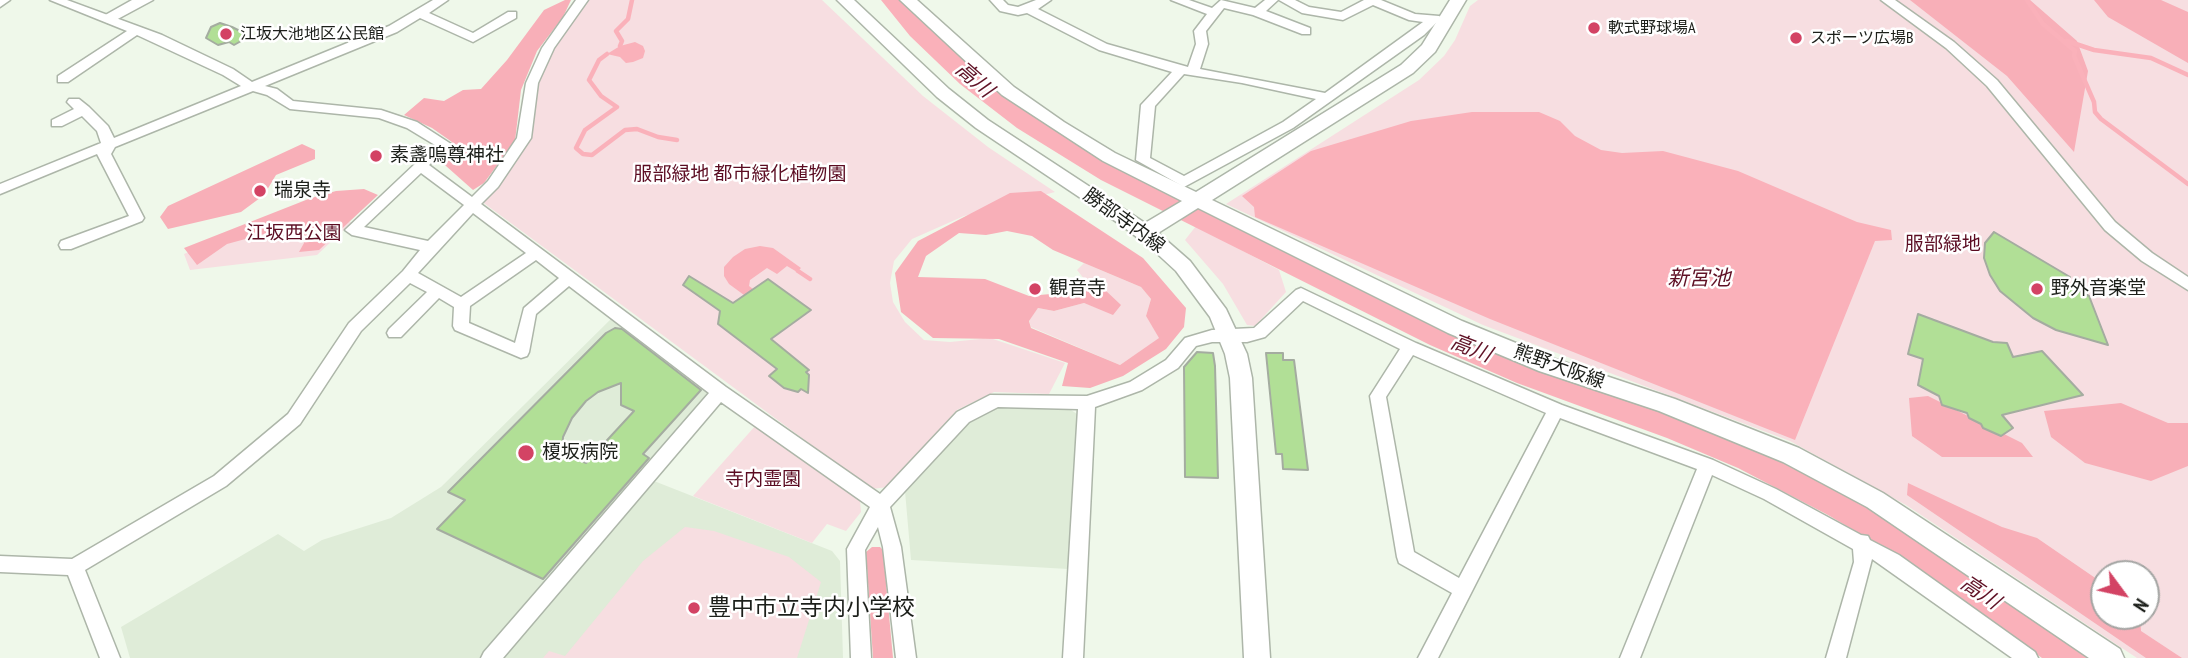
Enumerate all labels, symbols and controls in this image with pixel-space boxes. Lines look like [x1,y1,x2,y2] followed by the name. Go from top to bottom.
[1608,18,1696,38] place label: 軟式野球場A
[1586,20,1602,36] marker: 軟式野球場A
[240,24,384,44] place label: 江坂大池地区公民館
[218,26,234,42] marker: 江坂大池地区公民館
[1810,28,1914,48] place label: スポーツ広場B
[1788,30,1804,46] marker: スポーツ広場B
[950,57,998,103] water label: 高川
[390,145,504,167] place label: 素盞嗚尊神社
[368,148,384,164] marker: 素盞嗚尊神社
[633,164,847,186] park label: 服部緑地 都市緑化植物園
[274,180,331,202] place label: 瑞泉寺
[252,183,268,199] marker: 瑞泉寺
[1079,184,1169,258] street label: 勝部寺内線
[247,223,341,245] park label: 江坂西公園
[1905,234,1981,256] park label: 服部緑地
[1668,266,1730,292] water label: 新宮池
[1049,278,1106,300] place label: 観音寺
[2051,278,2146,300] place label: 野外音楽堂
[1027,281,1043,297] marker: 観音寺
[2029,281,2045,297] marker: 野外音楽堂
[1447,330,1495,368] water label: 高川
[1510,340,1608,394] street label: 熊野大阪線
[542,442,618,464] place label: 榎坂病院
[516,443,536,463] marker: 榎坂病院
[725,469,801,491] park label: 寺内霊園
[2090,560,2160,630] north arrow
[1956,571,2004,615] water label: 高川
[708,594,915,622] place label: 豊中市立寺内小学校
[2128,595,2154,616] text: N
[686,600,702,616] marker: 豊中市立寺内小学校

